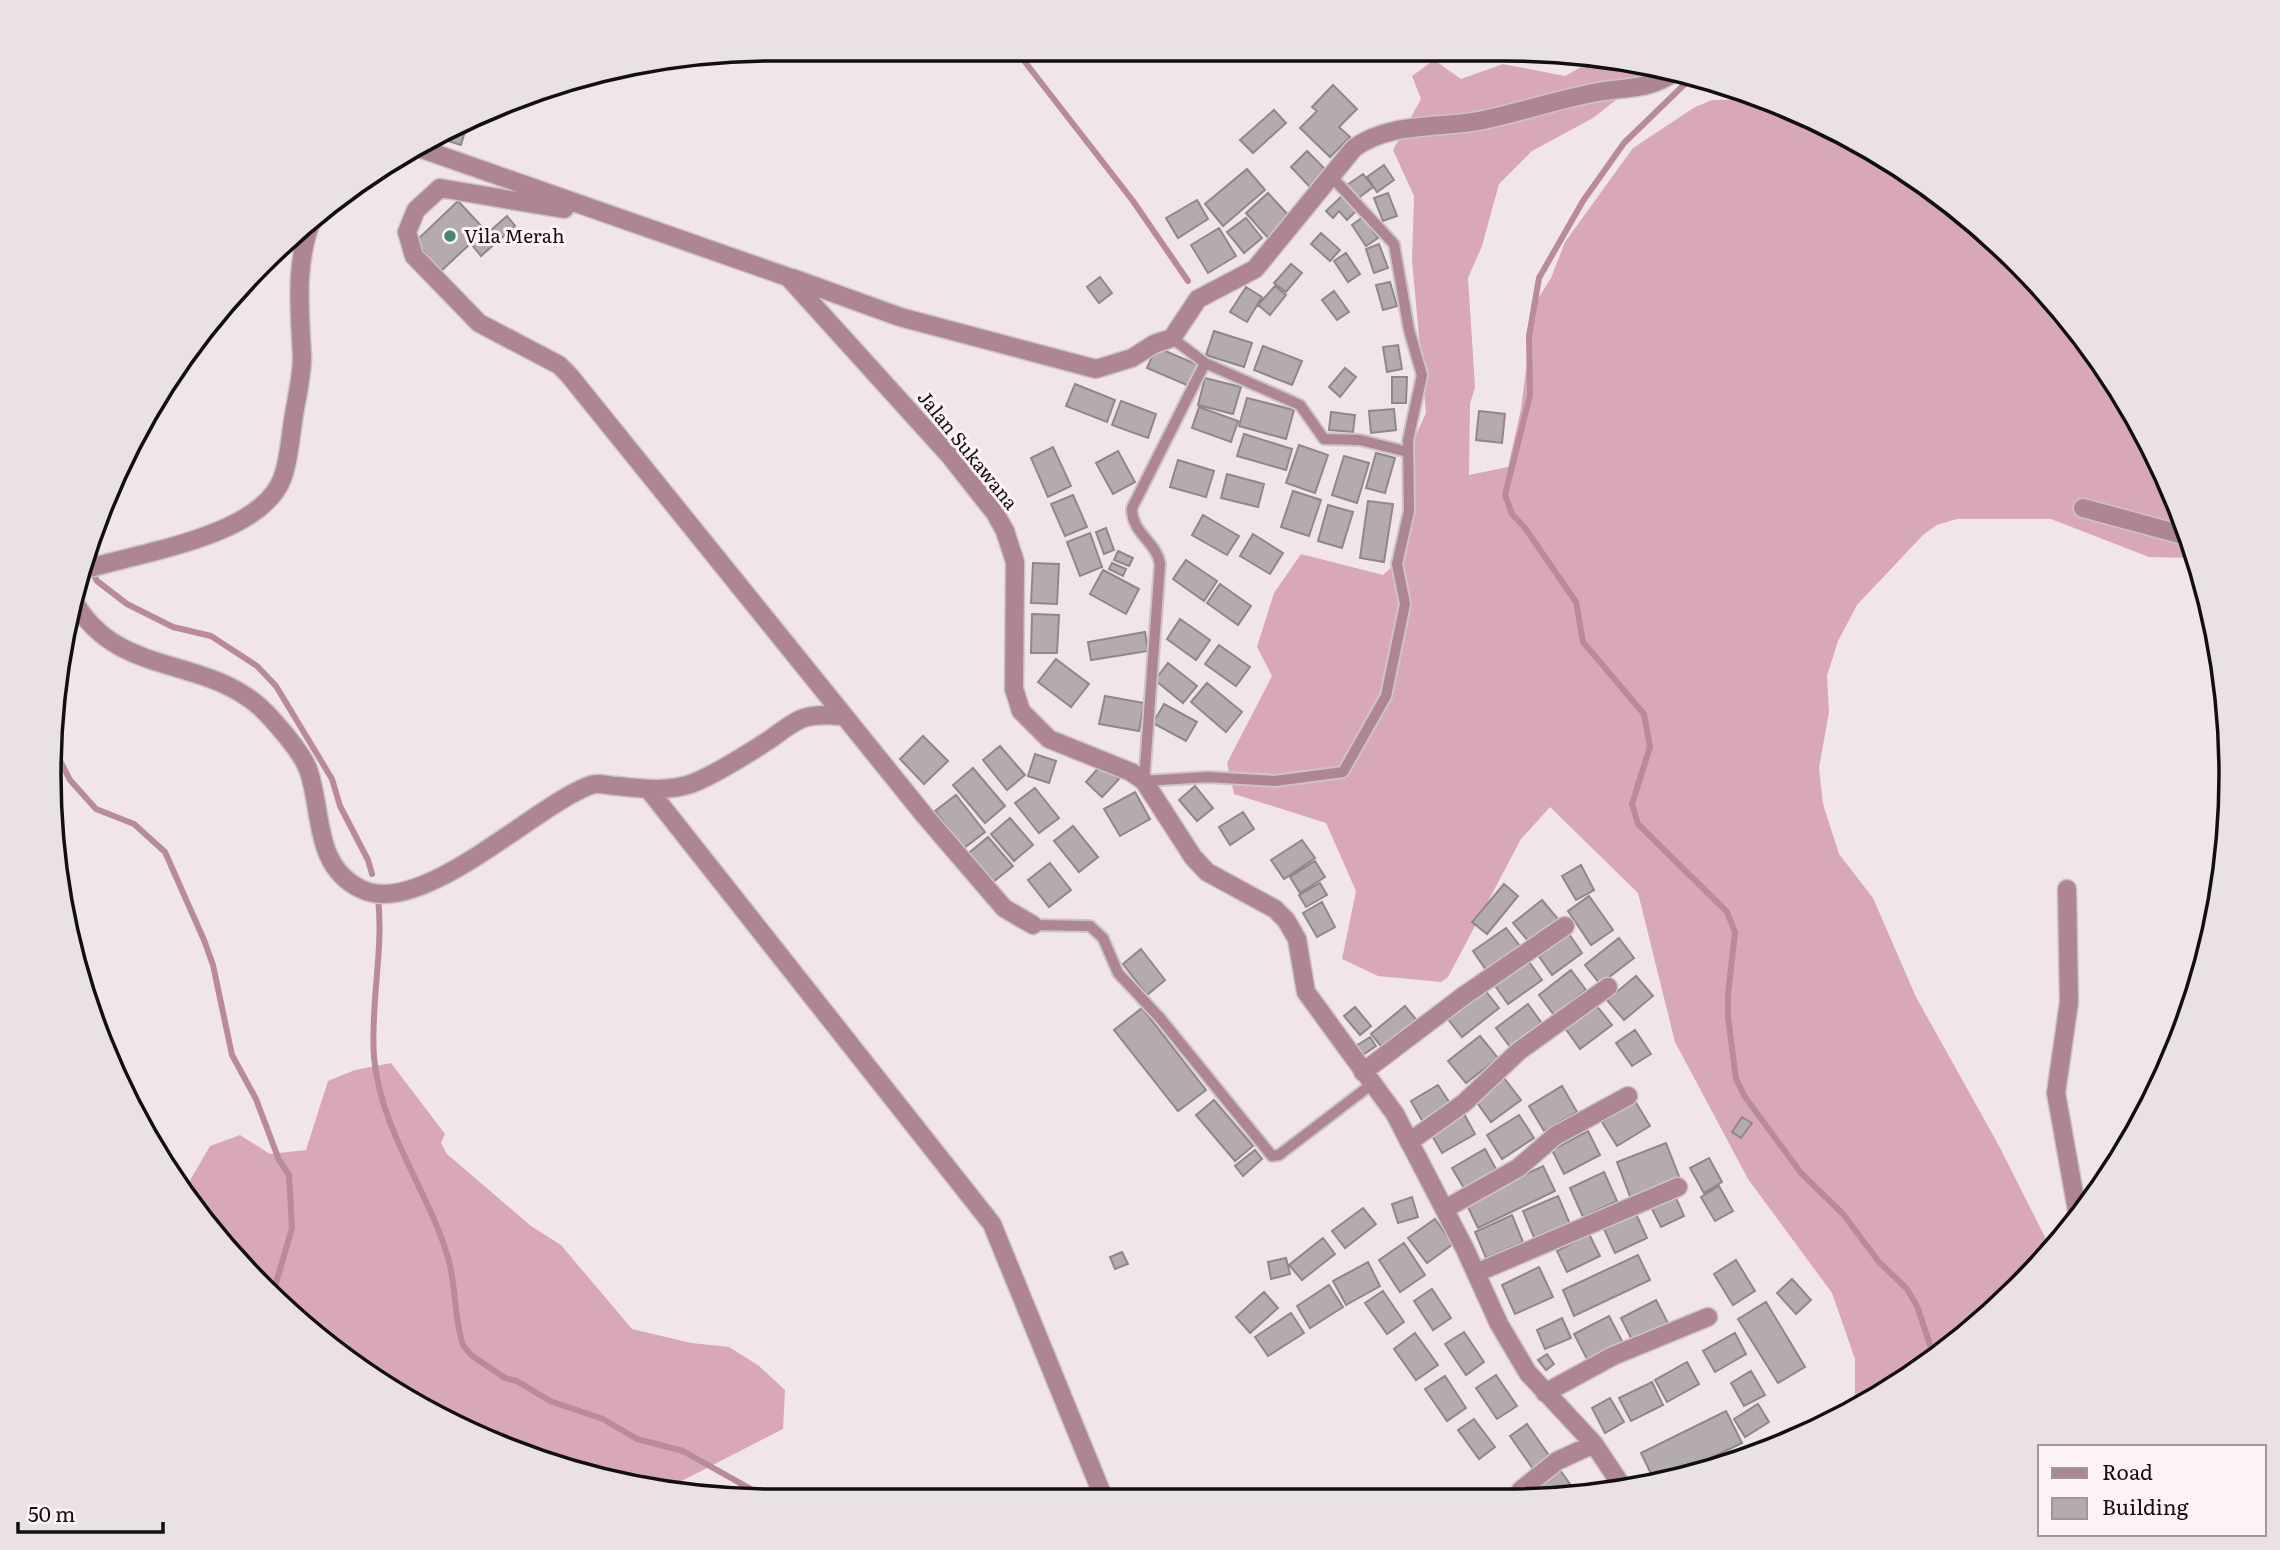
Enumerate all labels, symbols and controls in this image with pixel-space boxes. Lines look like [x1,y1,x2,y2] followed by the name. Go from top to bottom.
[464,221,565,249] place label: Vila Merah
[442,228,458,244] marker: Vila Merah
[912,384,1026,516] street label: Jalan Sukawana
[2038,1445,2266,1536] legend
[2102,1455,2153,1486] text: Road
[18,1490,163,1534] scale bar
[2102,1490,2189,1521] text: Building
[28,1497,75,1528] text: 50 m

